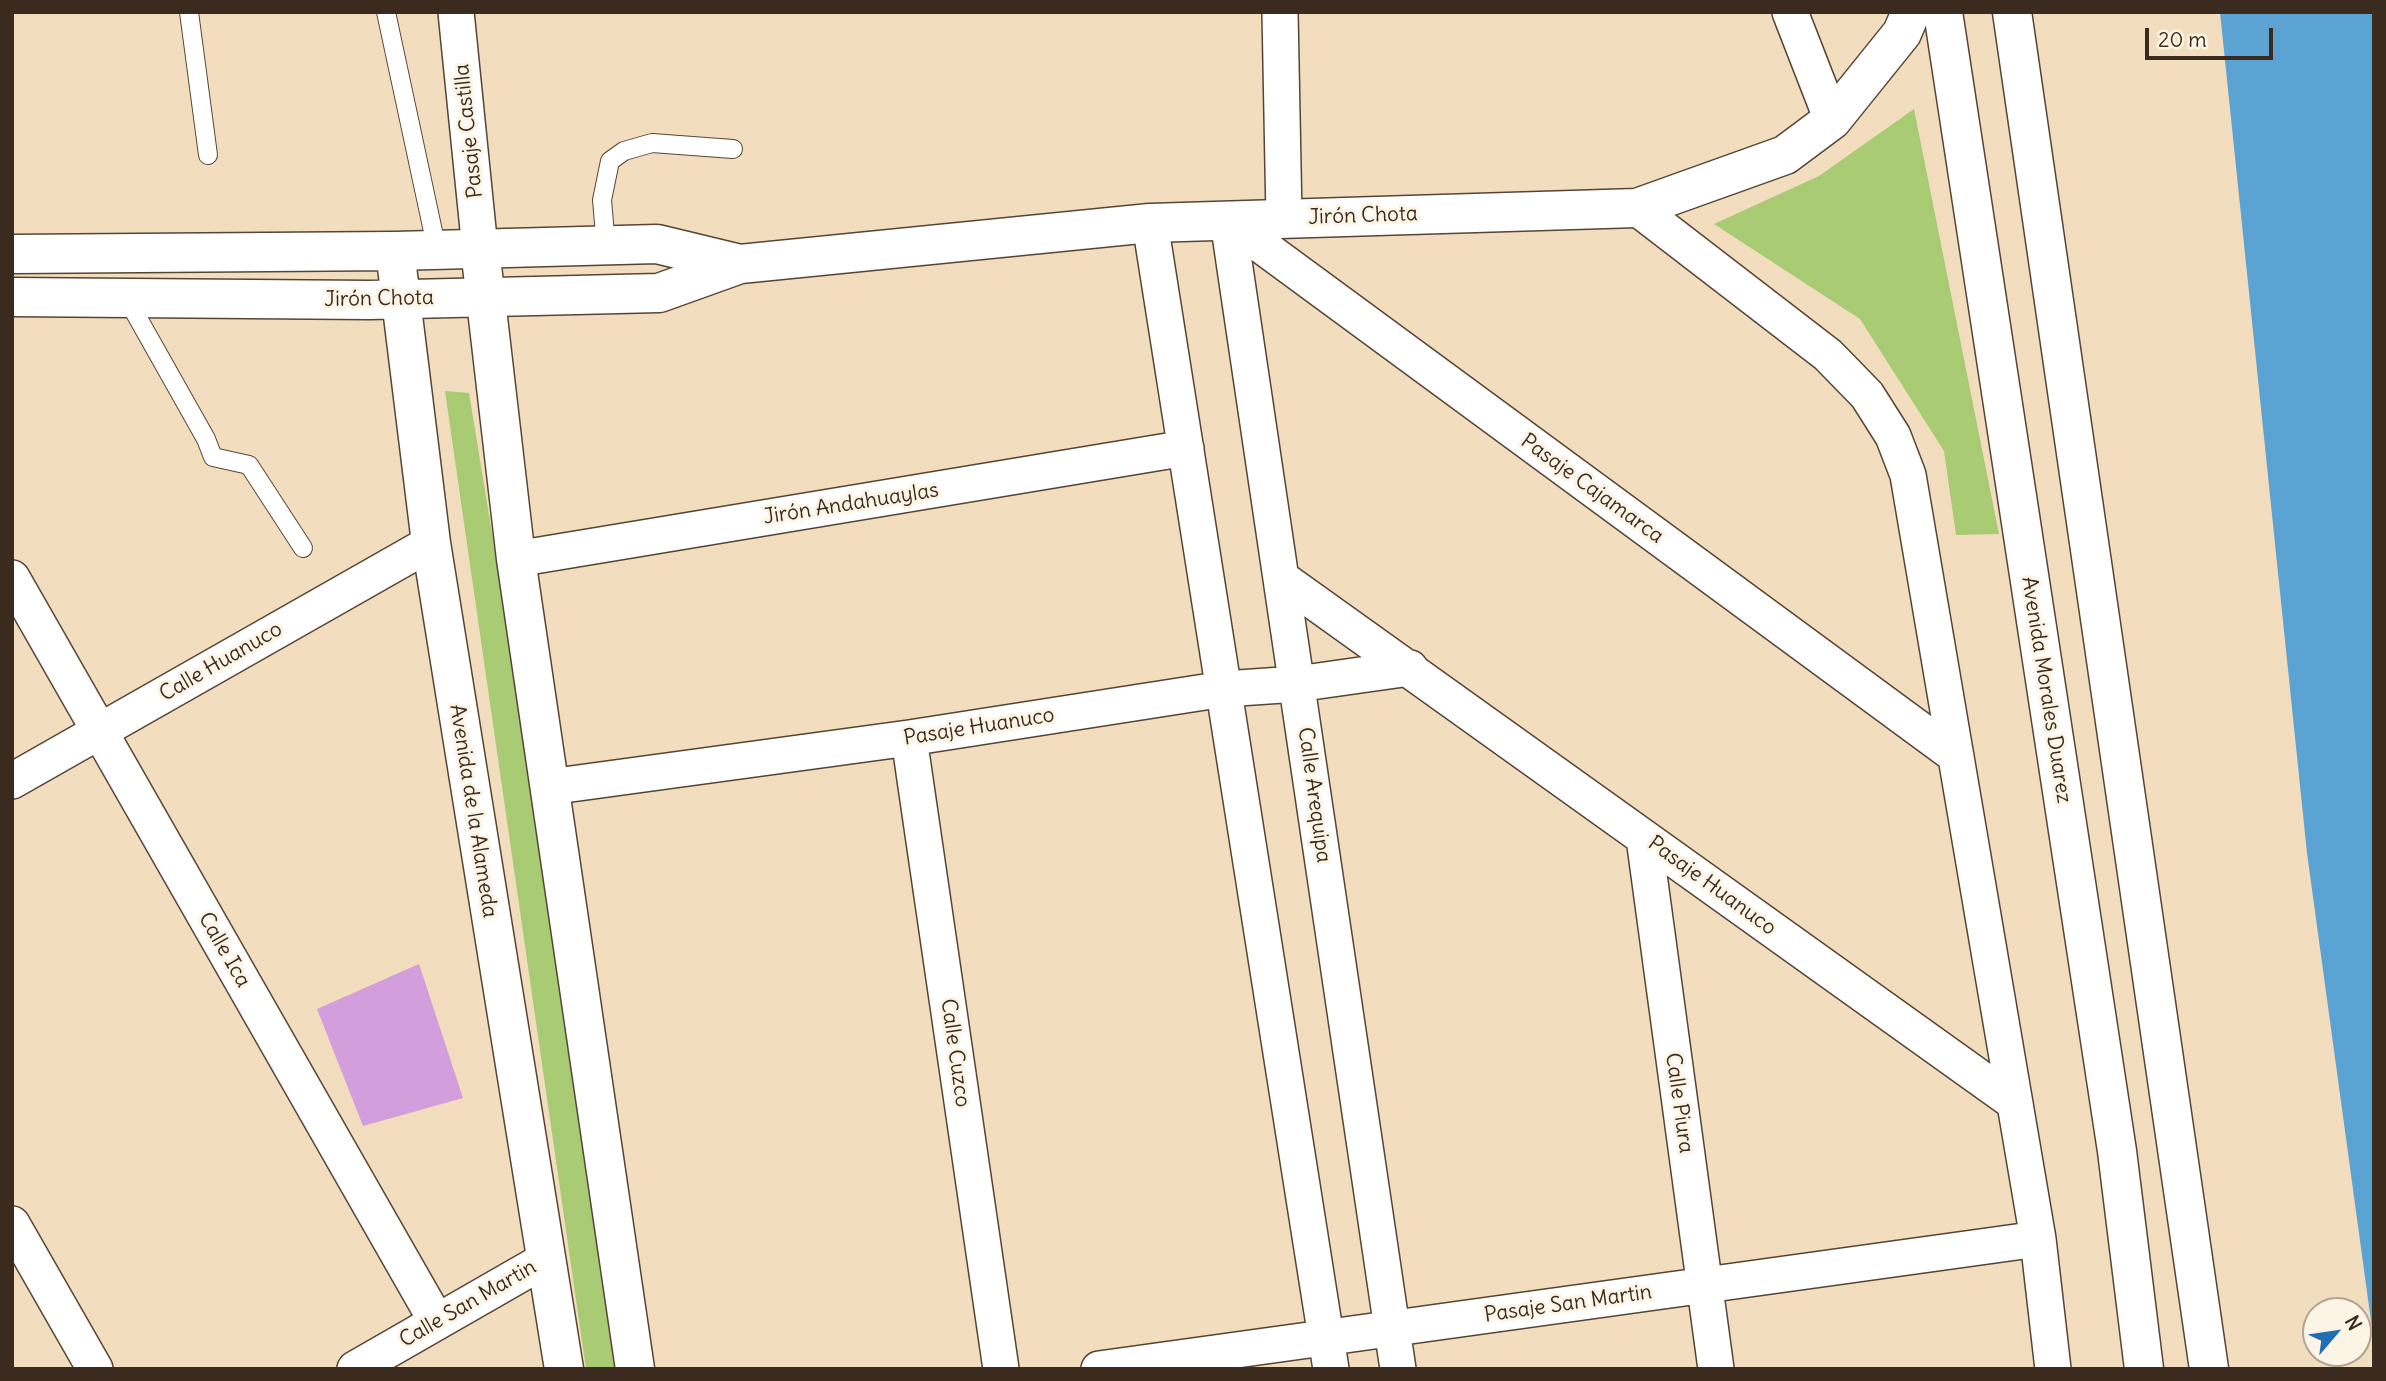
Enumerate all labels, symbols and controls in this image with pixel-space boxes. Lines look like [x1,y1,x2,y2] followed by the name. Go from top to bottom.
[2148,14,2276,58] scale bar
[2158,26,2207,53] text: 20 m
[449,63,489,199] street label: Pasaje Castilla
[1308,201,1418,231] street label: Jirón Chota
[324,285,434,313] street label: Jirón Chota
[1516,429,1668,549] street label: Pasaje Cajamarca
[762,478,940,530] street label: Jirón Andahuaylas
[2016,575,2076,805] street label: Avenida Morales Duarez
[155,617,287,707] street label: Calle Huanuco
[444,703,502,919] street label: Avenida de la Alameda
[902,703,1056,751] street label: Pasaje Huanuco
[1292,726,1336,864] street label: Calle Arequipa
[1643,831,1781,941] street label: Pasaje Huanuco
[192,908,256,992] street label: Calle Ica
[935,997,975,1109] street label: Calle Cuzco
[1659,1051,1699,1155] street label: Calle Piura
[395,1255,541,1353] street label: Calle San Martin
[1483,1280,1653,1328] street label: Pasaje San Martin
[2302,1297,2372,1367] north arrow
[2340,1311,2367,1334] text: N

